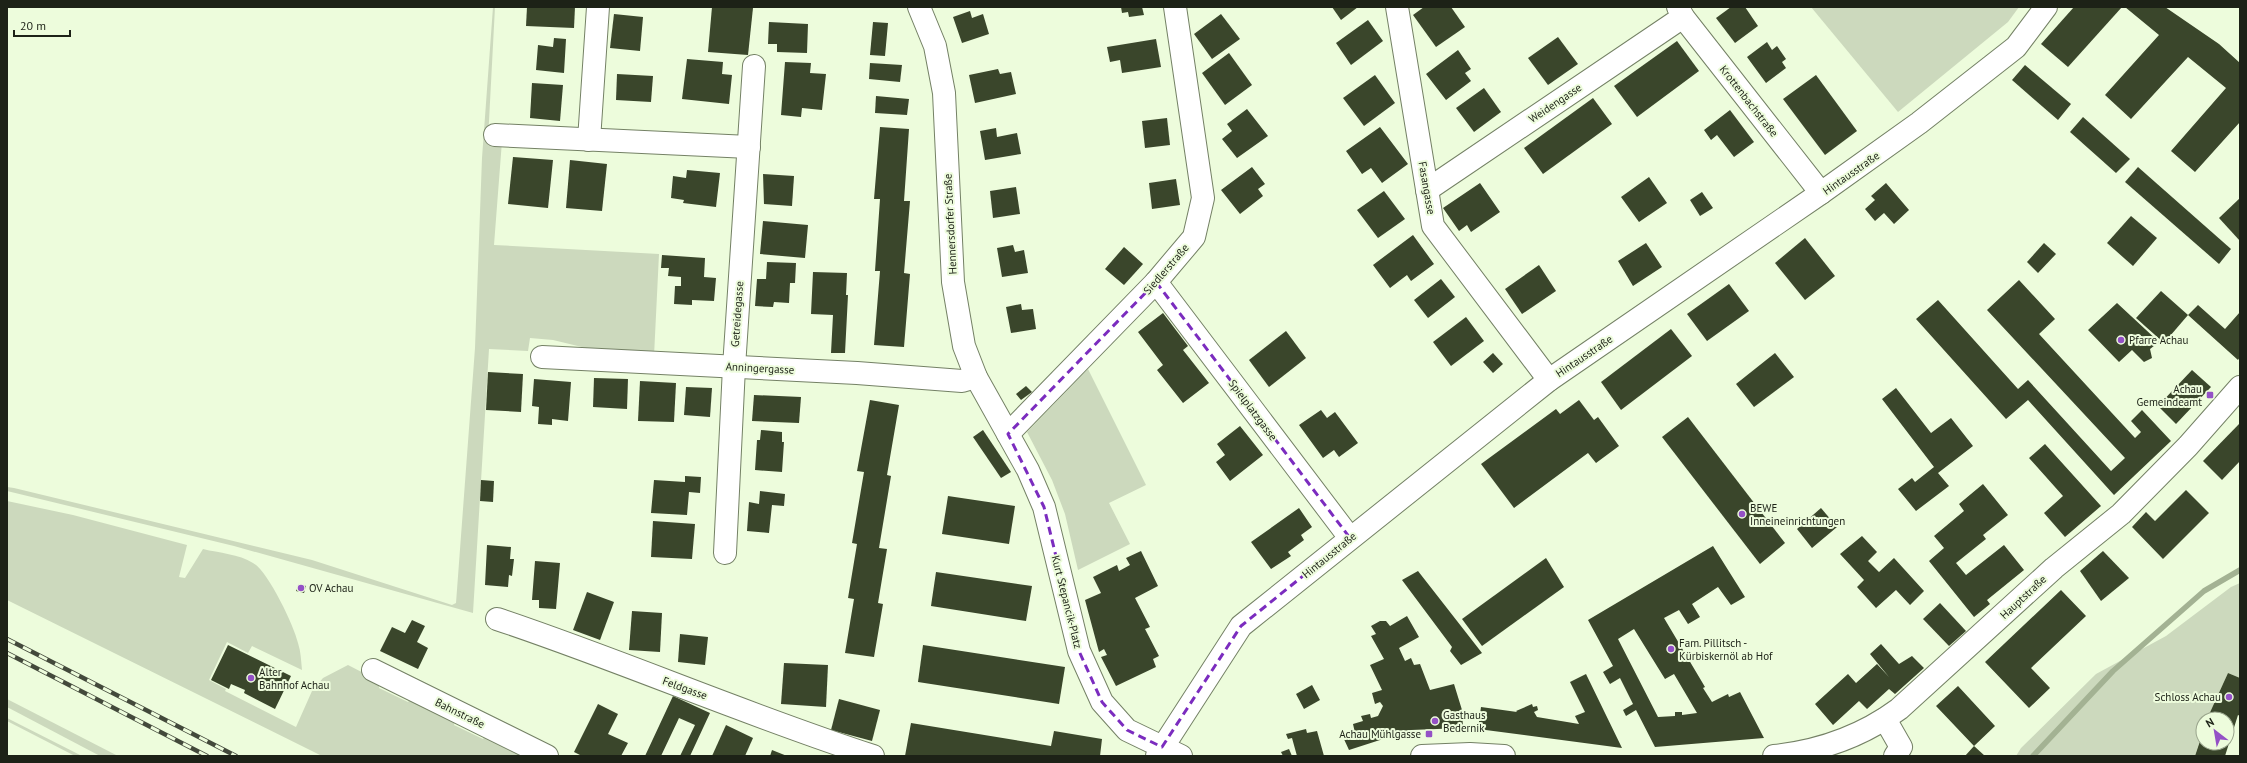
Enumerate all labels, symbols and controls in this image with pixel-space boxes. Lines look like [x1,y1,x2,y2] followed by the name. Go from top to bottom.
[14,12,70,38] scale bar
[20,18,46,33] text: 20 m
[1717,62,1782,140] street label: Krottenbachstraße
[1526,80,1585,126] street label: Weidengasse
[1820,148,1882,198] street label: Hintausstraße
[1415,160,1439,216] street label: Fasangasse
[940,173,960,275] street label: Hennersdorfer Straße
[1140,241,1192,297] street label: Siedlerstraße
[728,280,746,347] street label: Getreidegasse
[1553,332,1616,380] street label: Hintausstraße
[2129,333,2188,347] place label: Pfarre Achau
[2116,335,2126,345] marker: Pfarre Achau
[725,359,795,377] street label: Anningergasse
[1225,377,1281,444] street label: Spielplatzgasse
[2137,382,2202,409] place label: Achau Gemeindeamt
[2205,390,2215,400] marker: Achau Gemeindeamt
[1750,501,1845,528] place label: BEWE Inneineinrichtungen
[1737,509,1747,519] marker: BEWE Inneineinrichtungen
[1299,529,1359,581] street label: Hintausstraße
[1049,554,1085,650] street label: Kurt Stepancik-Platz
[1997,572,2049,622] street label: Hauptstraße
[309,581,353,595] place label: OV Achau
[296,583,306,593] marker: OV Achau
[1679,636,1773,663] place label: Fam. Pillitsch - Kürbiskernöl ab Hof
[1666,644,1676,654] marker: Fam. Pillitsch - Kürbiskernöl ab Hof
[259,665,330,692] place label: Alter Bahnhof Achau
[246,673,256,683] marker: Alter Bahnhof Achau
[661,673,710,703] street label: Feldgasse
[2155,690,2221,704] place label: Schloss Achau
[2224,692,2234,702] marker: Schloss Achau
[433,695,488,731] street label: Bahnstraße
[1443,708,1486,735] place label: Gasthaus Bedernik
[2195,711,2235,751] north arrow
[2203,715,2217,730] text: N
[1430,716,1440,726] marker: Gasthaus Bedernik
[1339,727,1421,741] place label: Achau Mühlgasse
[1424,729,1434,739] marker: Achau Mühlgasse

